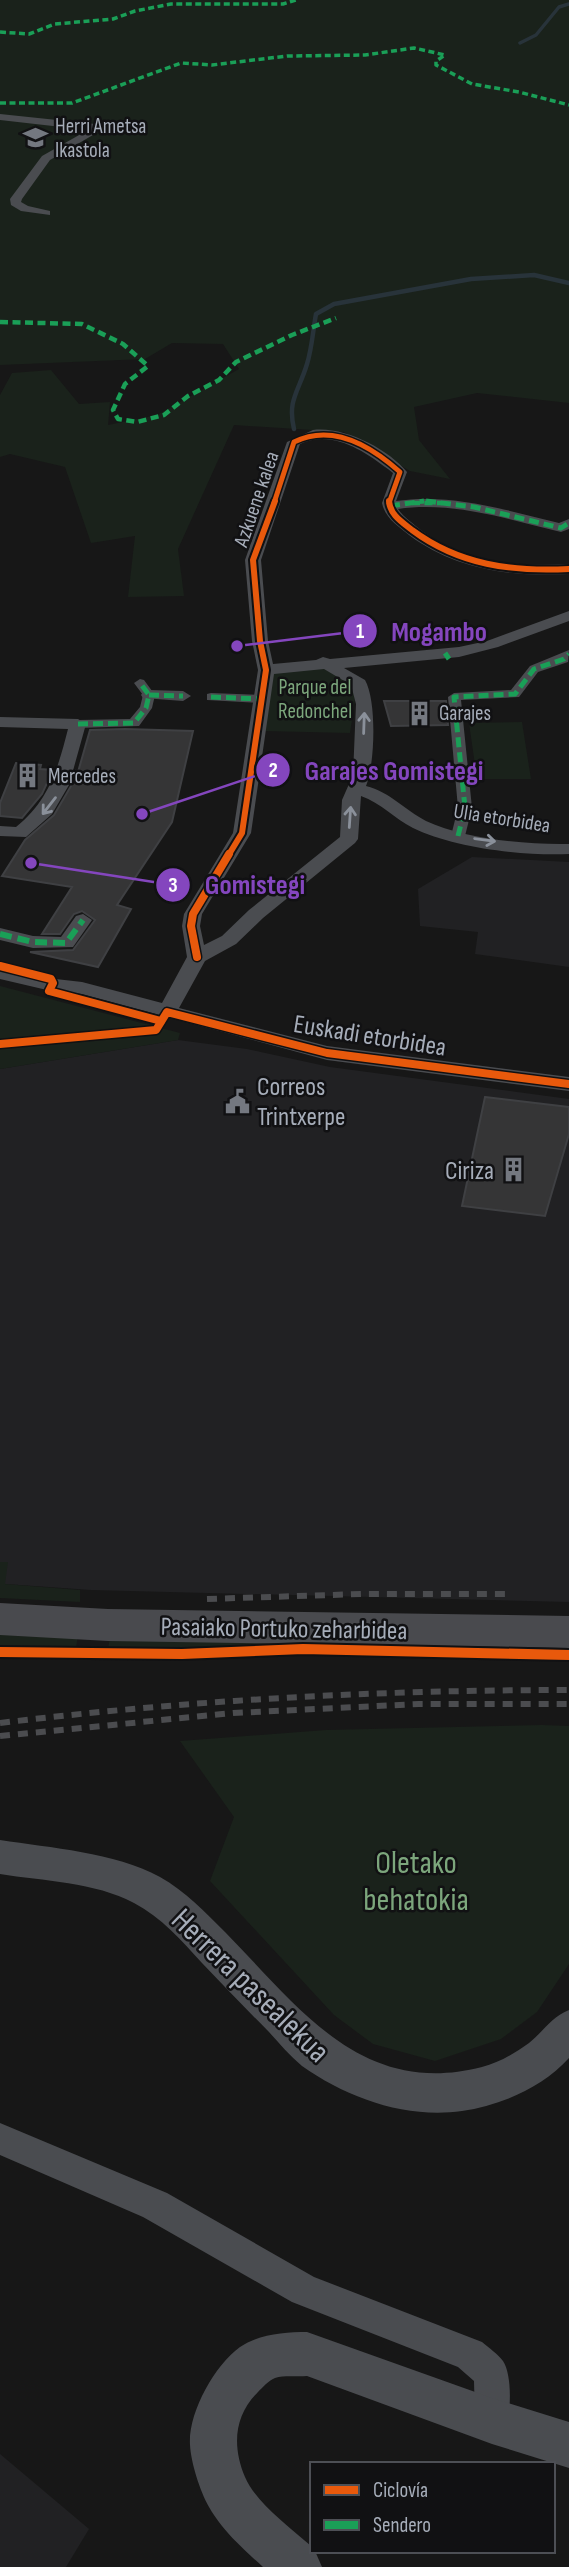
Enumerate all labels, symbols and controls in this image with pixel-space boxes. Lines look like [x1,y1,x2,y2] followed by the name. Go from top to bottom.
[55,114,146,163] place label: Herri Ametsa Ikastola
[21,124,49,152] school or university icon: Herri Ametsa Ikastola
[228,448,284,551] street label: Azkuene kalea
[343,606,501,655] callout: Mogambo
[391,616,487,649] text: Mogambo
[356,619,364,644] text: 1
[278,675,352,724] park label: Parque del Redonchel
[405,699,433,727] building icon: Garajes
[439,701,491,726] place label: Garajes
[357,712,370,735] one-way arrow
[255,745,497,794] callout: Garajes Gomistegi
[305,755,483,788] text: Garajes Gomistegi
[268,758,278,783] text: 2
[14,762,42,790] building icon: Mercedes
[48,764,116,789] place label: Mercedes
[42,796,57,815] one-way arrow
[452,799,552,838] street label: Ulia etorbidea
[344,806,357,829] one-way arrow
[474,834,496,847] one-way arrow
[156,860,319,909] callout: Gomistegi
[205,869,305,902] text: Gomistegi
[168,873,178,898] text: 3
[291,1009,448,1064] street label: Euskadi etorbidea
[257,1072,346,1133] place label: Correos Trintxerpe
[223,1087,251,1115] public building icon: Correos Trintxerpe
[445,1156,494,1187] place label: Ciriza
[500,1156,528,1184] building icon: Ciriza
[160,1612,408,1647] street label: Pasaiako Portuko zeharbidea
[363,1844,469,1920] park label: Oletako behatokia
[163,1901,337,2071] street label: Herrera pasealekua
[310,2462,555,2553] legend
[373,2478,428,2503] text: Ciclovía
[373,2513,431,2538] text: Sendero

